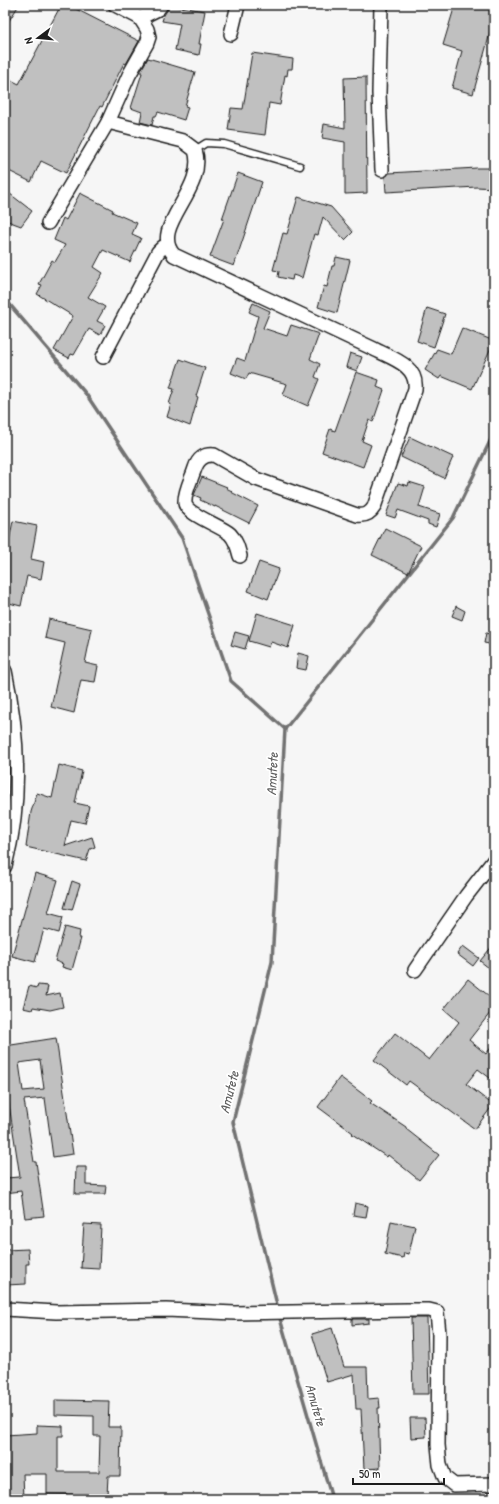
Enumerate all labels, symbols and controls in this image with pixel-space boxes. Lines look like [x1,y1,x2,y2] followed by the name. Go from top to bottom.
[18,18,58,58] north arrow
[21,36,36,46] text: N
[261,751,282,796] water label: Amutete
[214,1067,243,1115] water label: Amutete
[301,1382,332,1429] water label: Amutete
[353,1460,444,1486] scale bar
[359,1465,380,1482] text: 50 m

